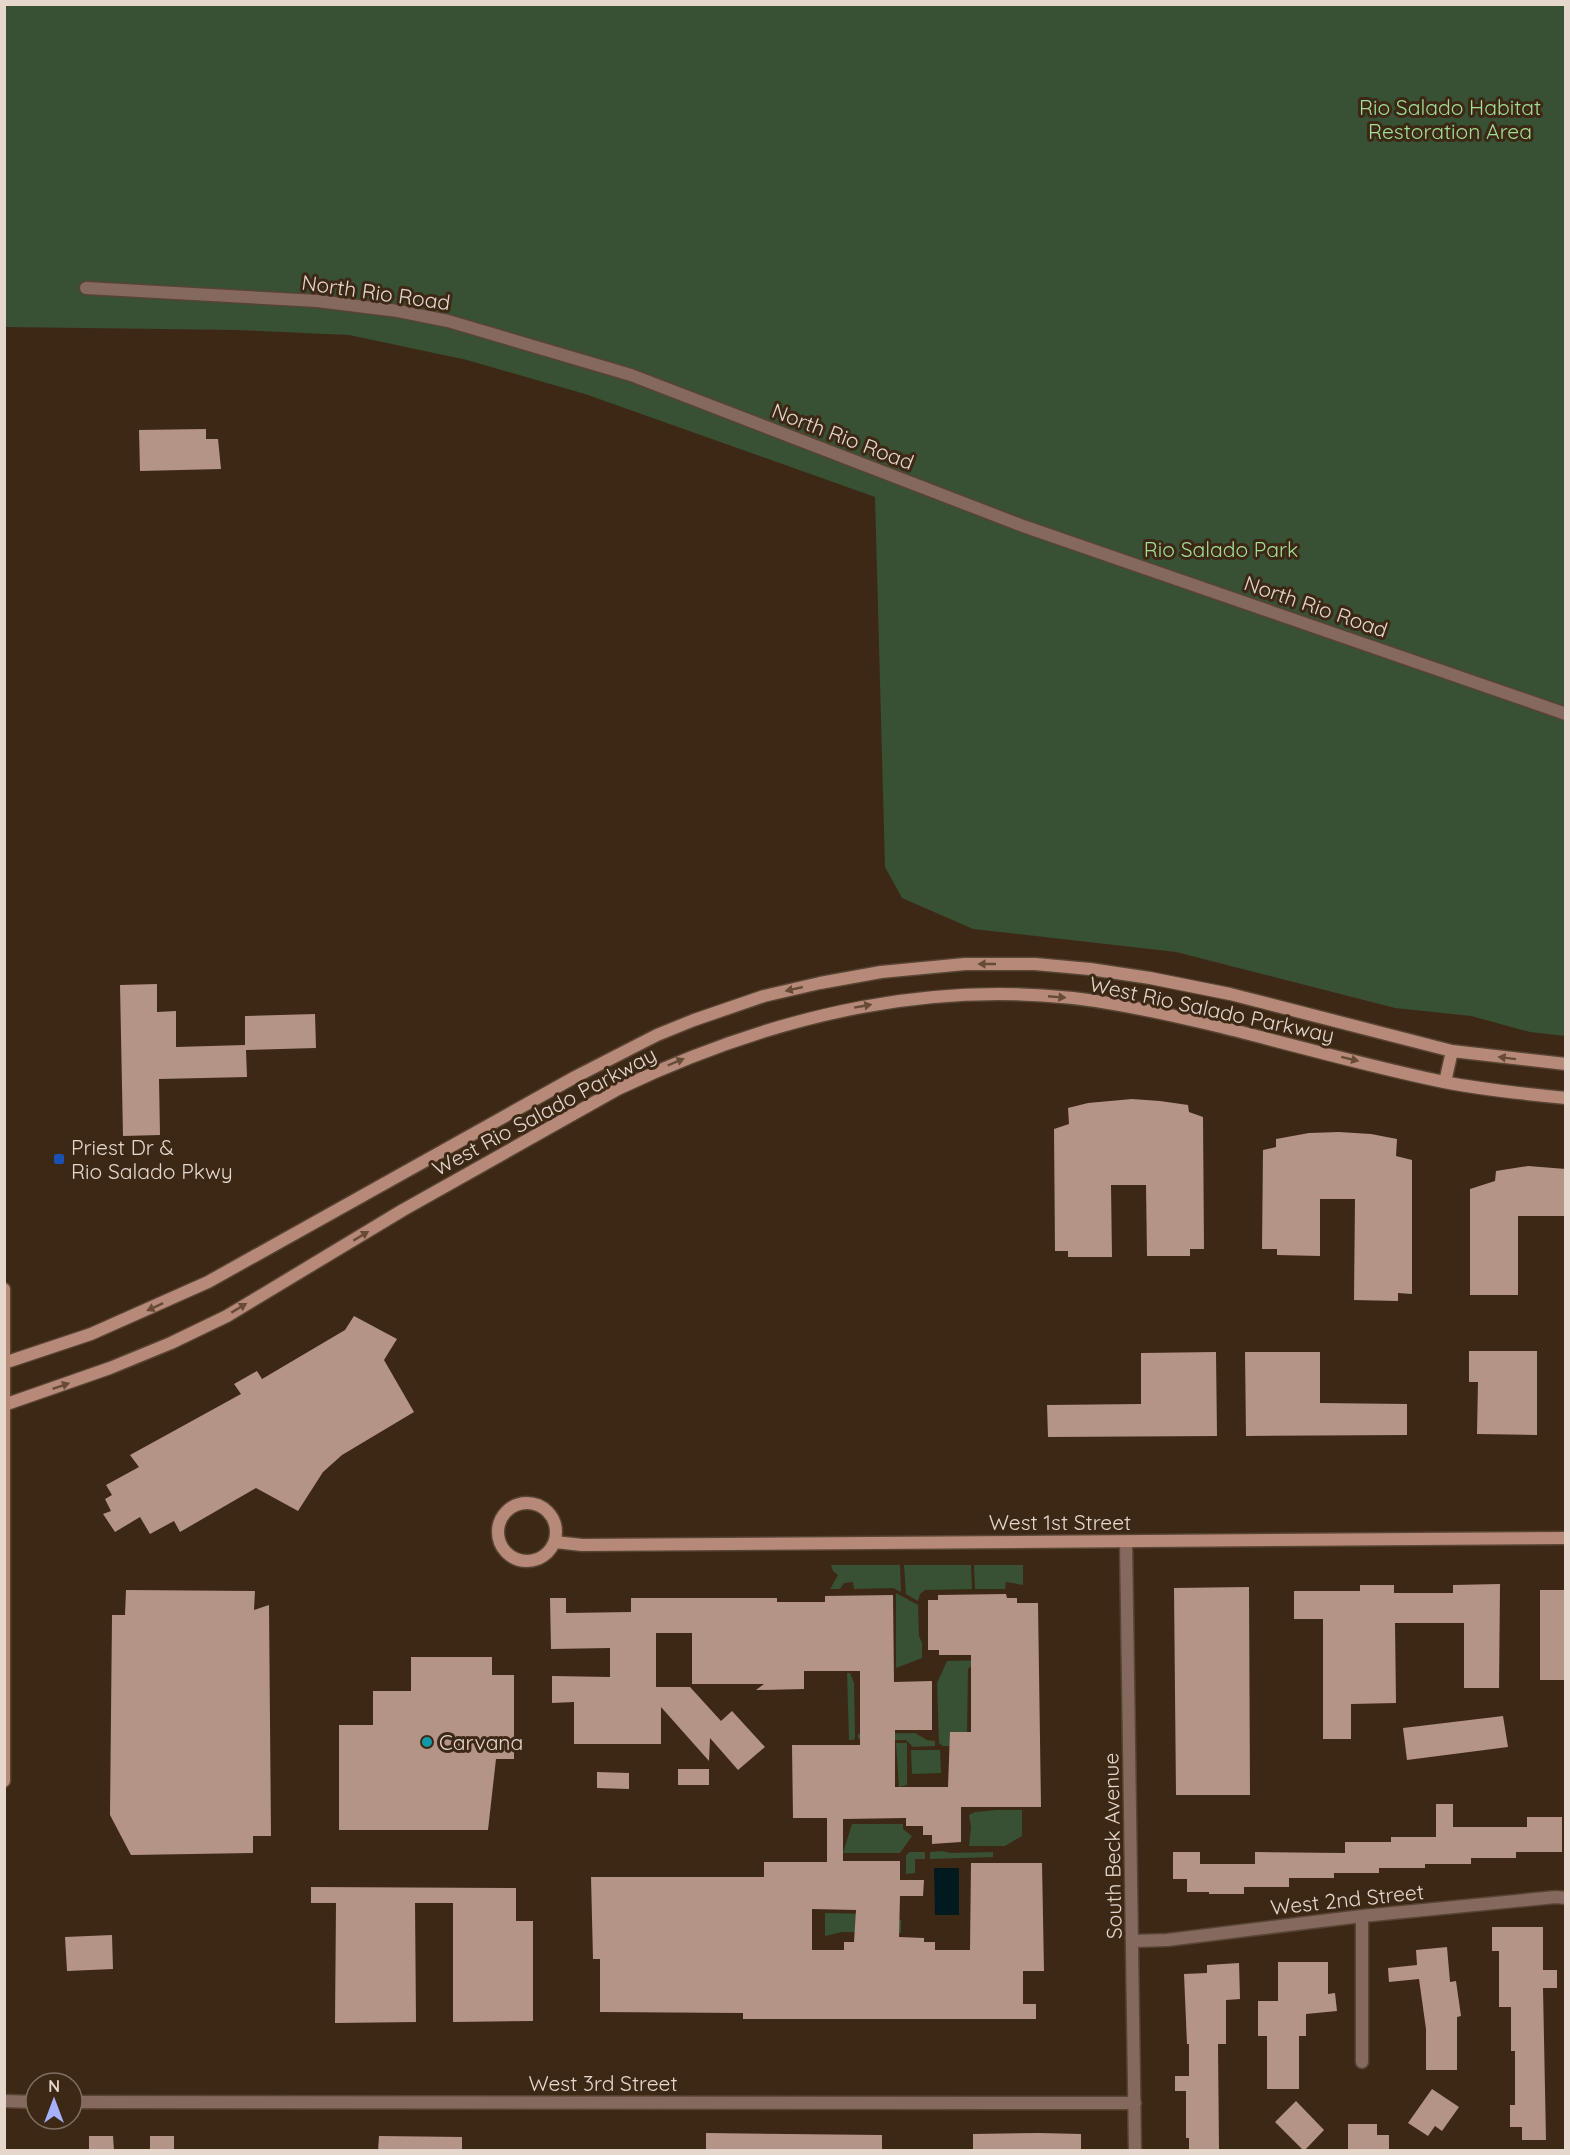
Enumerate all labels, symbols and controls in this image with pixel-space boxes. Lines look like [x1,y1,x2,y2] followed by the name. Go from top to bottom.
[1359,94,1541,144] park label: Rio Salado Habitat Restoration Area
[300,269,452,315] street label: North Rio Road
[768,397,918,475] street label: North Rio Road
[1144,536,1298,562] park label: Rio Salado Park
[1241,569,1391,643] street label: North Rio Road
[977,959,996,969] one-way arrow
[1087,970,1337,1048] street label: West Rio Salado Parkway
[784,985,803,995] one-way arrow
[1047,993,1066,1002] one-way arrow
[853,1002,872,1011] one-way arrow
[428,1041,660,1181] street label: West Rio Salado Parkway
[1341,1054,1359,1064] one-way arrow
[1498,1054,1517,1063] one-way arrow
[668,1057,686,1067] one-way arrow
[71,1134,233,1184] place label: Priest Dr & Rio Salado Pkwy
[52,1152,66,1166] marker: Priest Dr & Rio Salado Pkwy
[353,1230,369,1241] one-way arrow
[146,1302,163,1311] one-way arrow
[231,1303,247,1314] one-way arrow
[52,1381,70,1391] one-way arrow
[989,1509,1131,1535] street label: West 1st Street
[439,1729,523,1755] place label: Carvana
[420,1735,434,1749] marker: Carvana
[1097,1753,1127,1939] street label: South Beck Avenue
[1269,1878,1425,1920] street label: West 2nd Street
[528,2070,678,2096] street label: West 3rd Street
[24,2071,84,2131] north arrow
[48,2076,60,2096] text: N

